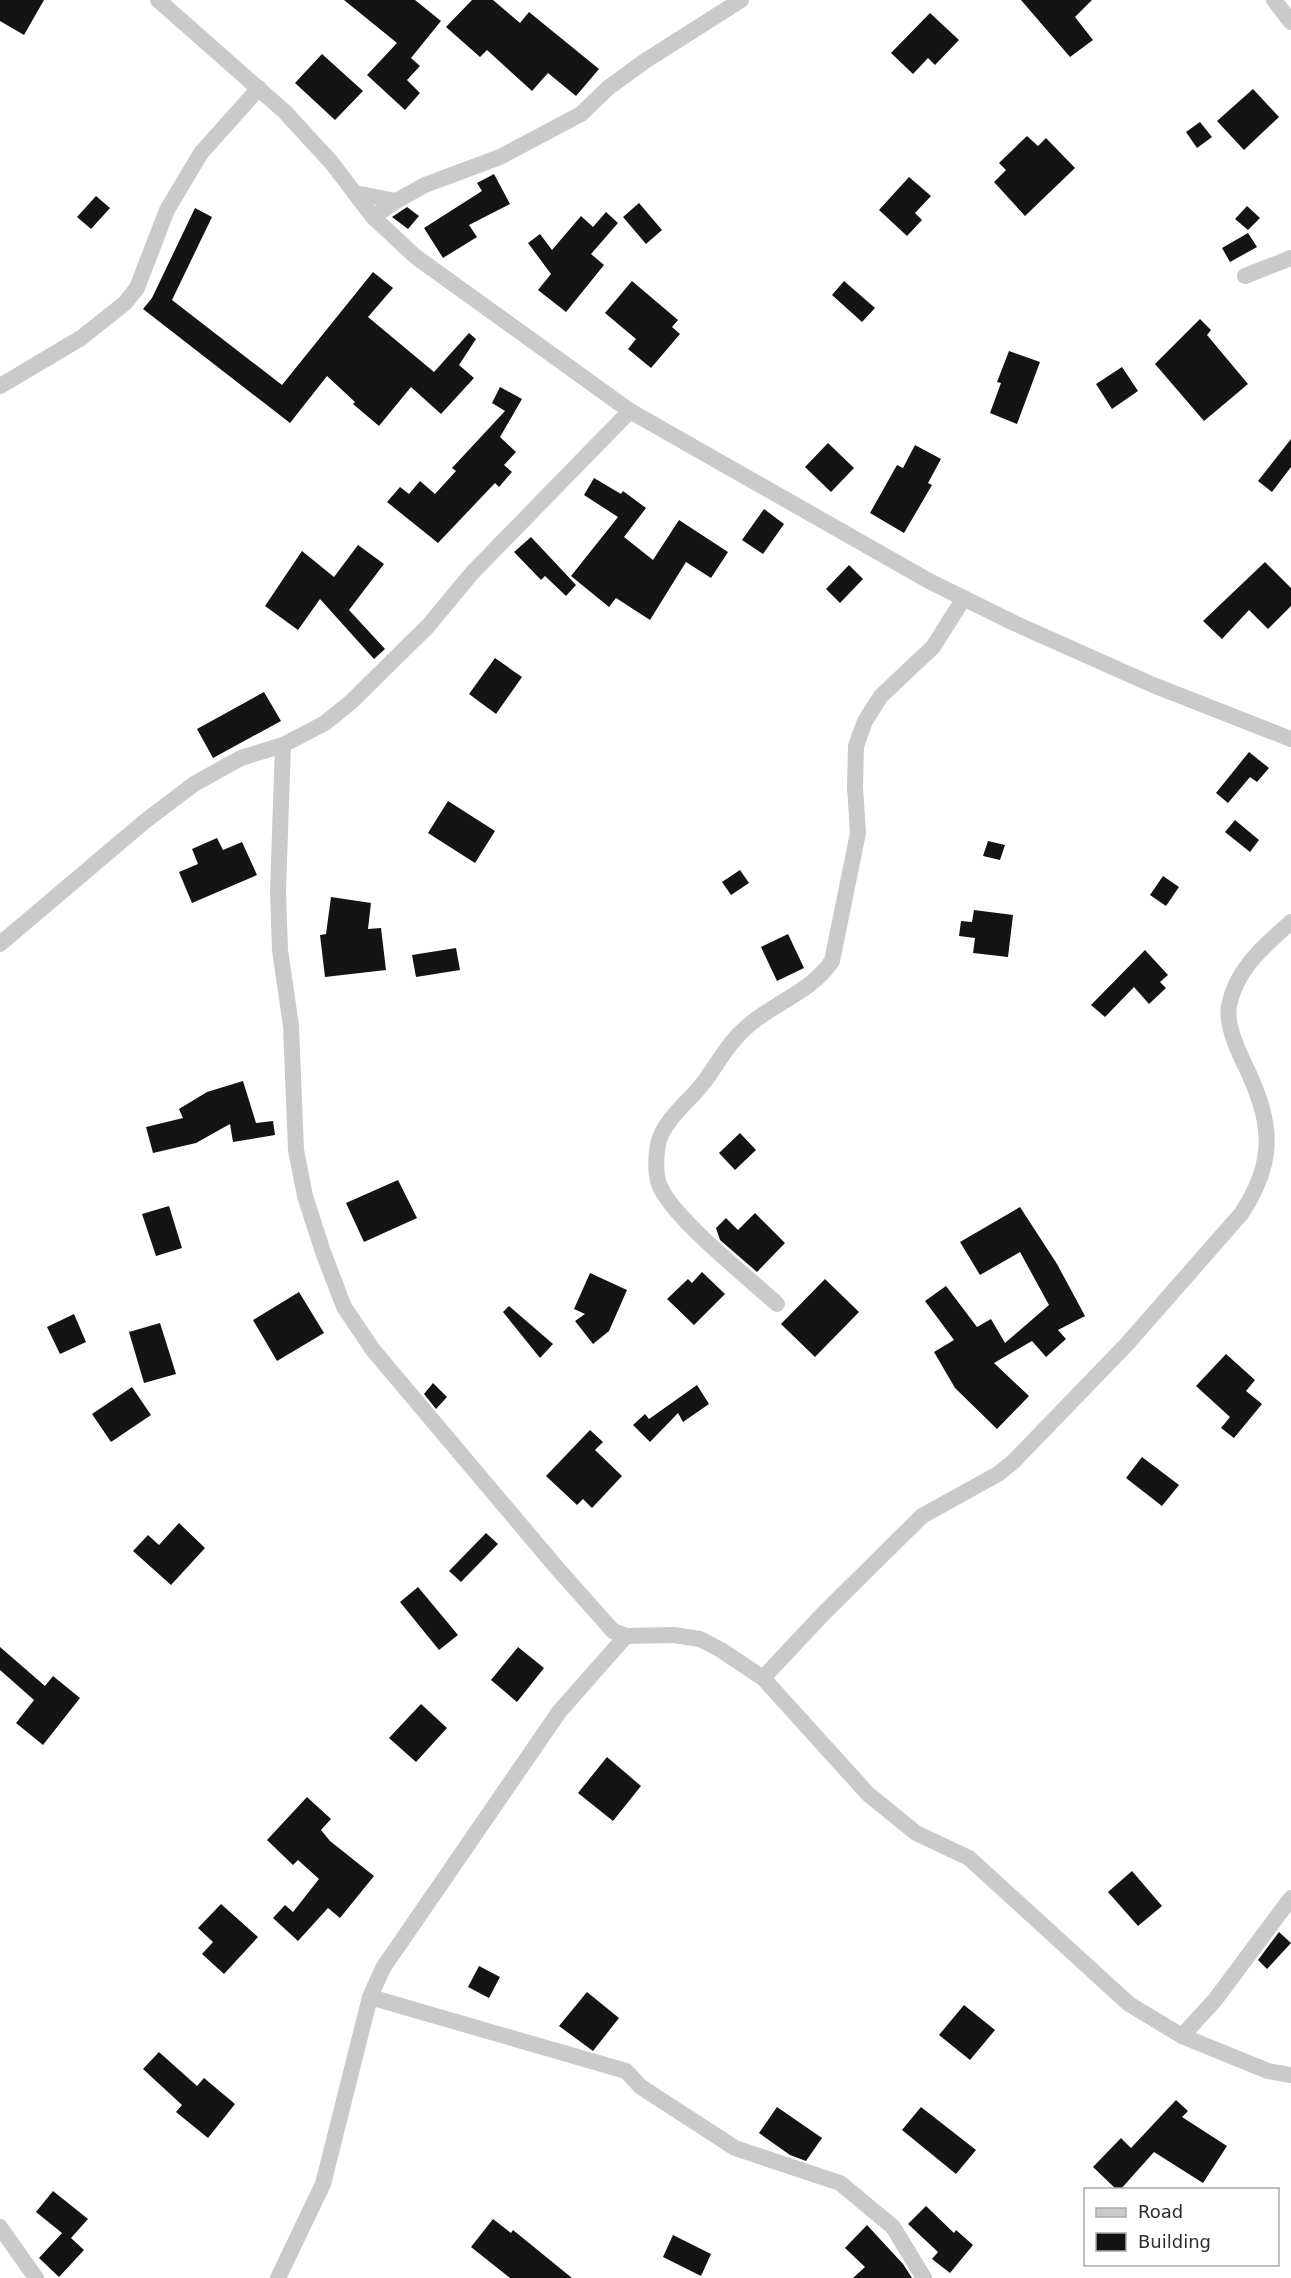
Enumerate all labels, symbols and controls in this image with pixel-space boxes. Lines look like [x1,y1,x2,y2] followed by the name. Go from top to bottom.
[1084,2188,1279,2266] legend
[1138,2201,1183,2222] text: Road
[1138,2231,1211,2252] text: Building

